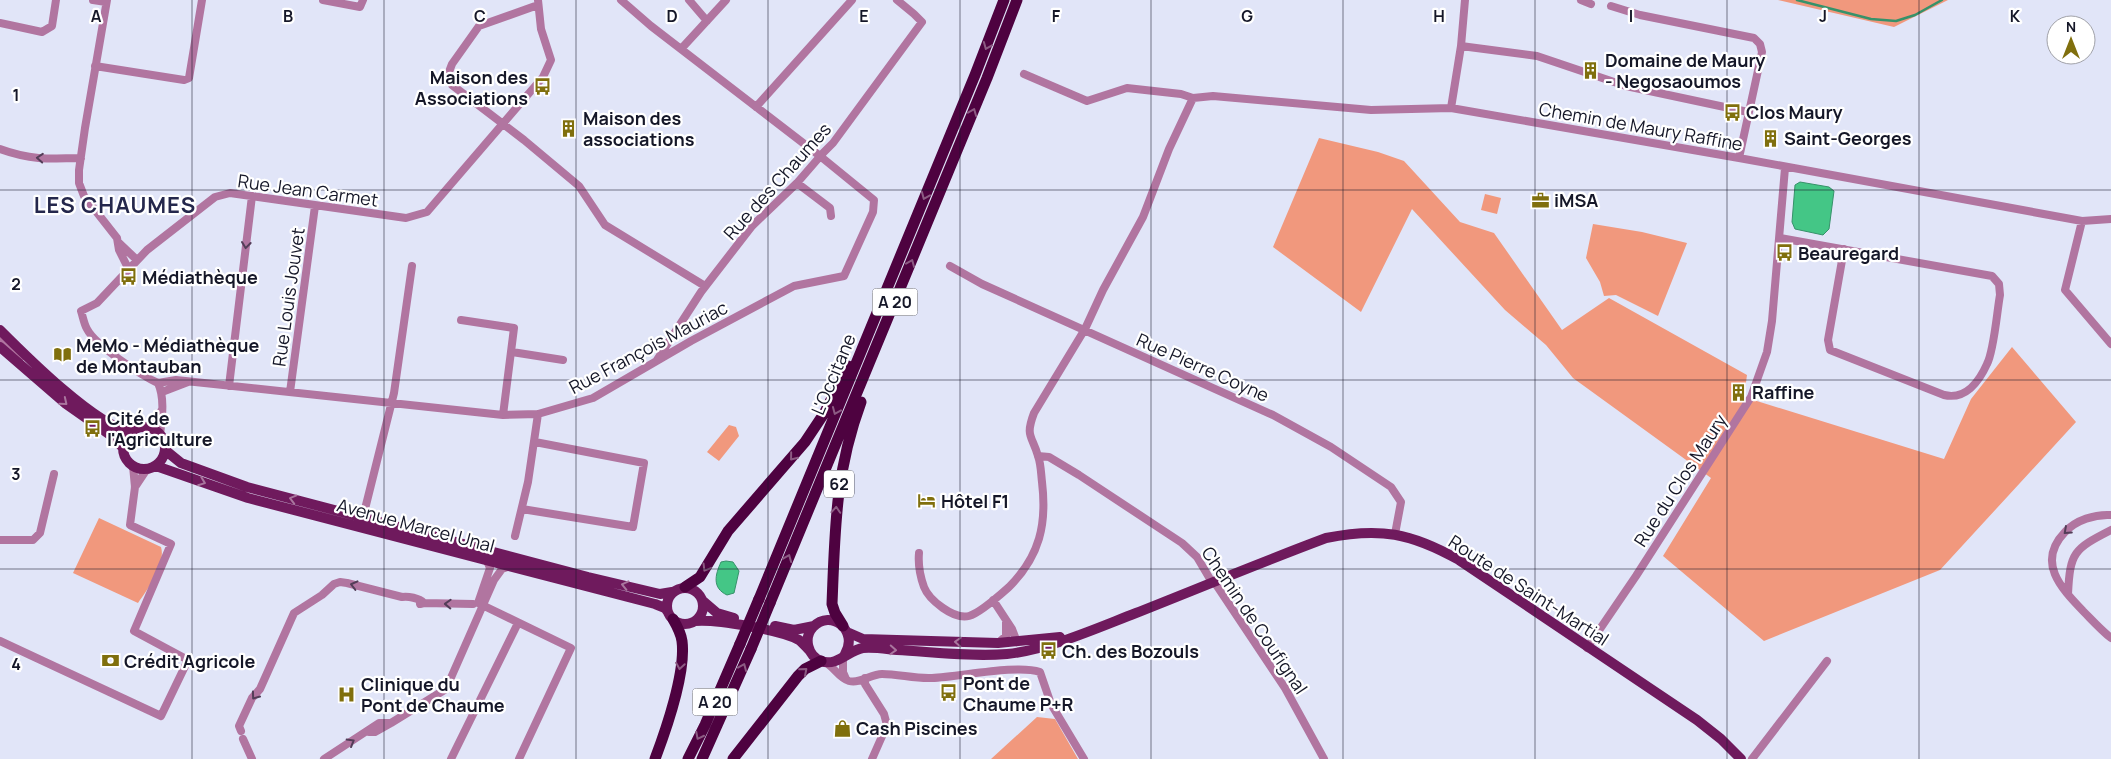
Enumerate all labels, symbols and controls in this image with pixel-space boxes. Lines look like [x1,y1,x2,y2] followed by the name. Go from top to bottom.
[91,5,102,27] text: A
[283,5,293,27] text: B
[474,5,486,27] text: C
[666,5,678,27] text: D
[859,5,869,27] text: E
[1052,5,1061,27] text: F
[1241,5,1253,27] text: G
[1433,5,1445,27] text: H
[1629,5,1633,27] text: I
[1819,5,1827,27] text: J
[2010,5,2021,27] text: K
[2046,15,2096,65] north arrow
[2066,17,2076,36] text: N
[983,41,993,49] one-way arrow
[1605,48,1765,93] place label: Domaine de Maury - Negosaoumos
[1581,60,1601,80] building icon: Domaine de Maury - Negosaoumos
[415,65,528,110] place label: Maison des Associations
[532,77,552,97] bus stop icon: Maison des Associations
[12,84,20,106] text: 1
[1537,96,1745,156] street label: Chemin de Maury Raffine
[1746,100,1843,124] place label: Clos Maury
[1722,102,1742,122] bus stop icon: Clos Maury
[583,106,695,151] place label: Maison des associations
[967,109,977,117] one-way arrow
[718,117,836,245] street label: Rue des Chaumes
[559,118,579,138] building icon: Maison des associations
[1784,126,1912,150] place label: Saint-Georges
[1760,128,1780,148] building icon: Saint-Georges
[35,153,43,164] one-way arrow
[236,168,380,212] street label: Rue Jean Carmet
[1554,188,1598,212] place label: iMSA
[34,190,196,220] district label: LES CHAUMES
[1530,190,1550,210] office icon: iMSA
[921,191,932,200] one-way arrow
[266,226,310,368] street label: Rue Louis Jouvet
[241,241,252,249] one-way arrow
[1798,241,1899,265] place label: Beauregard
[1774,243,1794,263] bus stop icon: Beauregard
[905,259,915,267] one-way arrow
[142,265,258,289] place label: Médiathèque
[118,267,138,287] bus stop icon: Médiathèque
[11,273,21,295] text: 2
[872,288,918,316] road number: A 20
[565,295,731,399] street label: Rue François Mauriac
[1133,327,1273,407] street label: Rue Pierre Coyne
[805,330,861,418] street label: L'Occitane
[76,333,260,378] place label: MeMo - Médiathèque de Montauban
[52,345,72,365] library icon: MeMo - Médiathèque de Montauban
[1752,380,1815,404] place label: Raffine
[1728,382,1748,402] building icon: Raffine
[58,396,67,405] one-way arrow
[107,406,213,451] place label: Cité de l'Agriculture
[832,406,843,415] one-way arrow
[1628,409,1732,551] street label: Rue du Clos Maury
[83,418,103,438] bus stop icon: Cité de l'Agriculture
[790,451,798,460] one-way arrow
[11,463,21,485] text: 3
[824,470,854,498] road number: 62
[197,475,206,486] one-way arrow
[941,489,1009,513] place label: Hôtel F1
[917,491,937,511] hotel icon: Hôtel F1
[335,492,497,558] street label: Avenue Marcel Unal
[289,494,297,505] one-way arrow
[831,506,842,514] one-way arrow
[2063,525,2072,534] one-way arrow
[1444,529,1614,651] street label: Route de Saint-Martial
[1197,542,1313,698] street label: Chemin de Coufignal
[782,554,793,563] one-way arrow
[702,562,712,571] one-way arrow
[351,580,359,590] one-way arrow
[620,580,629,591] one-way arrow
[444,599,452,610] one-way arrow
[953,637,961,648] one-way arrow
[1062,639,1199,663] place label: Ch. des Bozouls
[1038,641,1058,661] bus stop icon: Ch. des Bozouls
[889,644,897,655] one-way arrow
[124,649,256,673] place label: Crédit Agricole
[100,651,120,671] bank icon: Crédit Agricole
[11,653,21,675] text: 4
[675,662,686,670] one-way arrow
[737,663,748,672] one-way arrow
[798,668,807,677] one-way arrow
[963,671,1073,716] place label: Pont de Chaume P+R
[361,672,505,717] place label: Clinique du Pont de Chaume
[939,683,959,703] bus stop icon: Pont de Chaume P+R
[337,684,357,704] hospital icon: Clinique du Pont de Chaume
[692,689,738,716] road number: A 20
[252,690,261,699] one-way arrow
[856,716,978,740] place label: Cash Piscines
[832,718,852,738] shop icon: Cash Piscines
[695,731,705,740] one-way arrow
[345,738,354,748] one-way arrow

